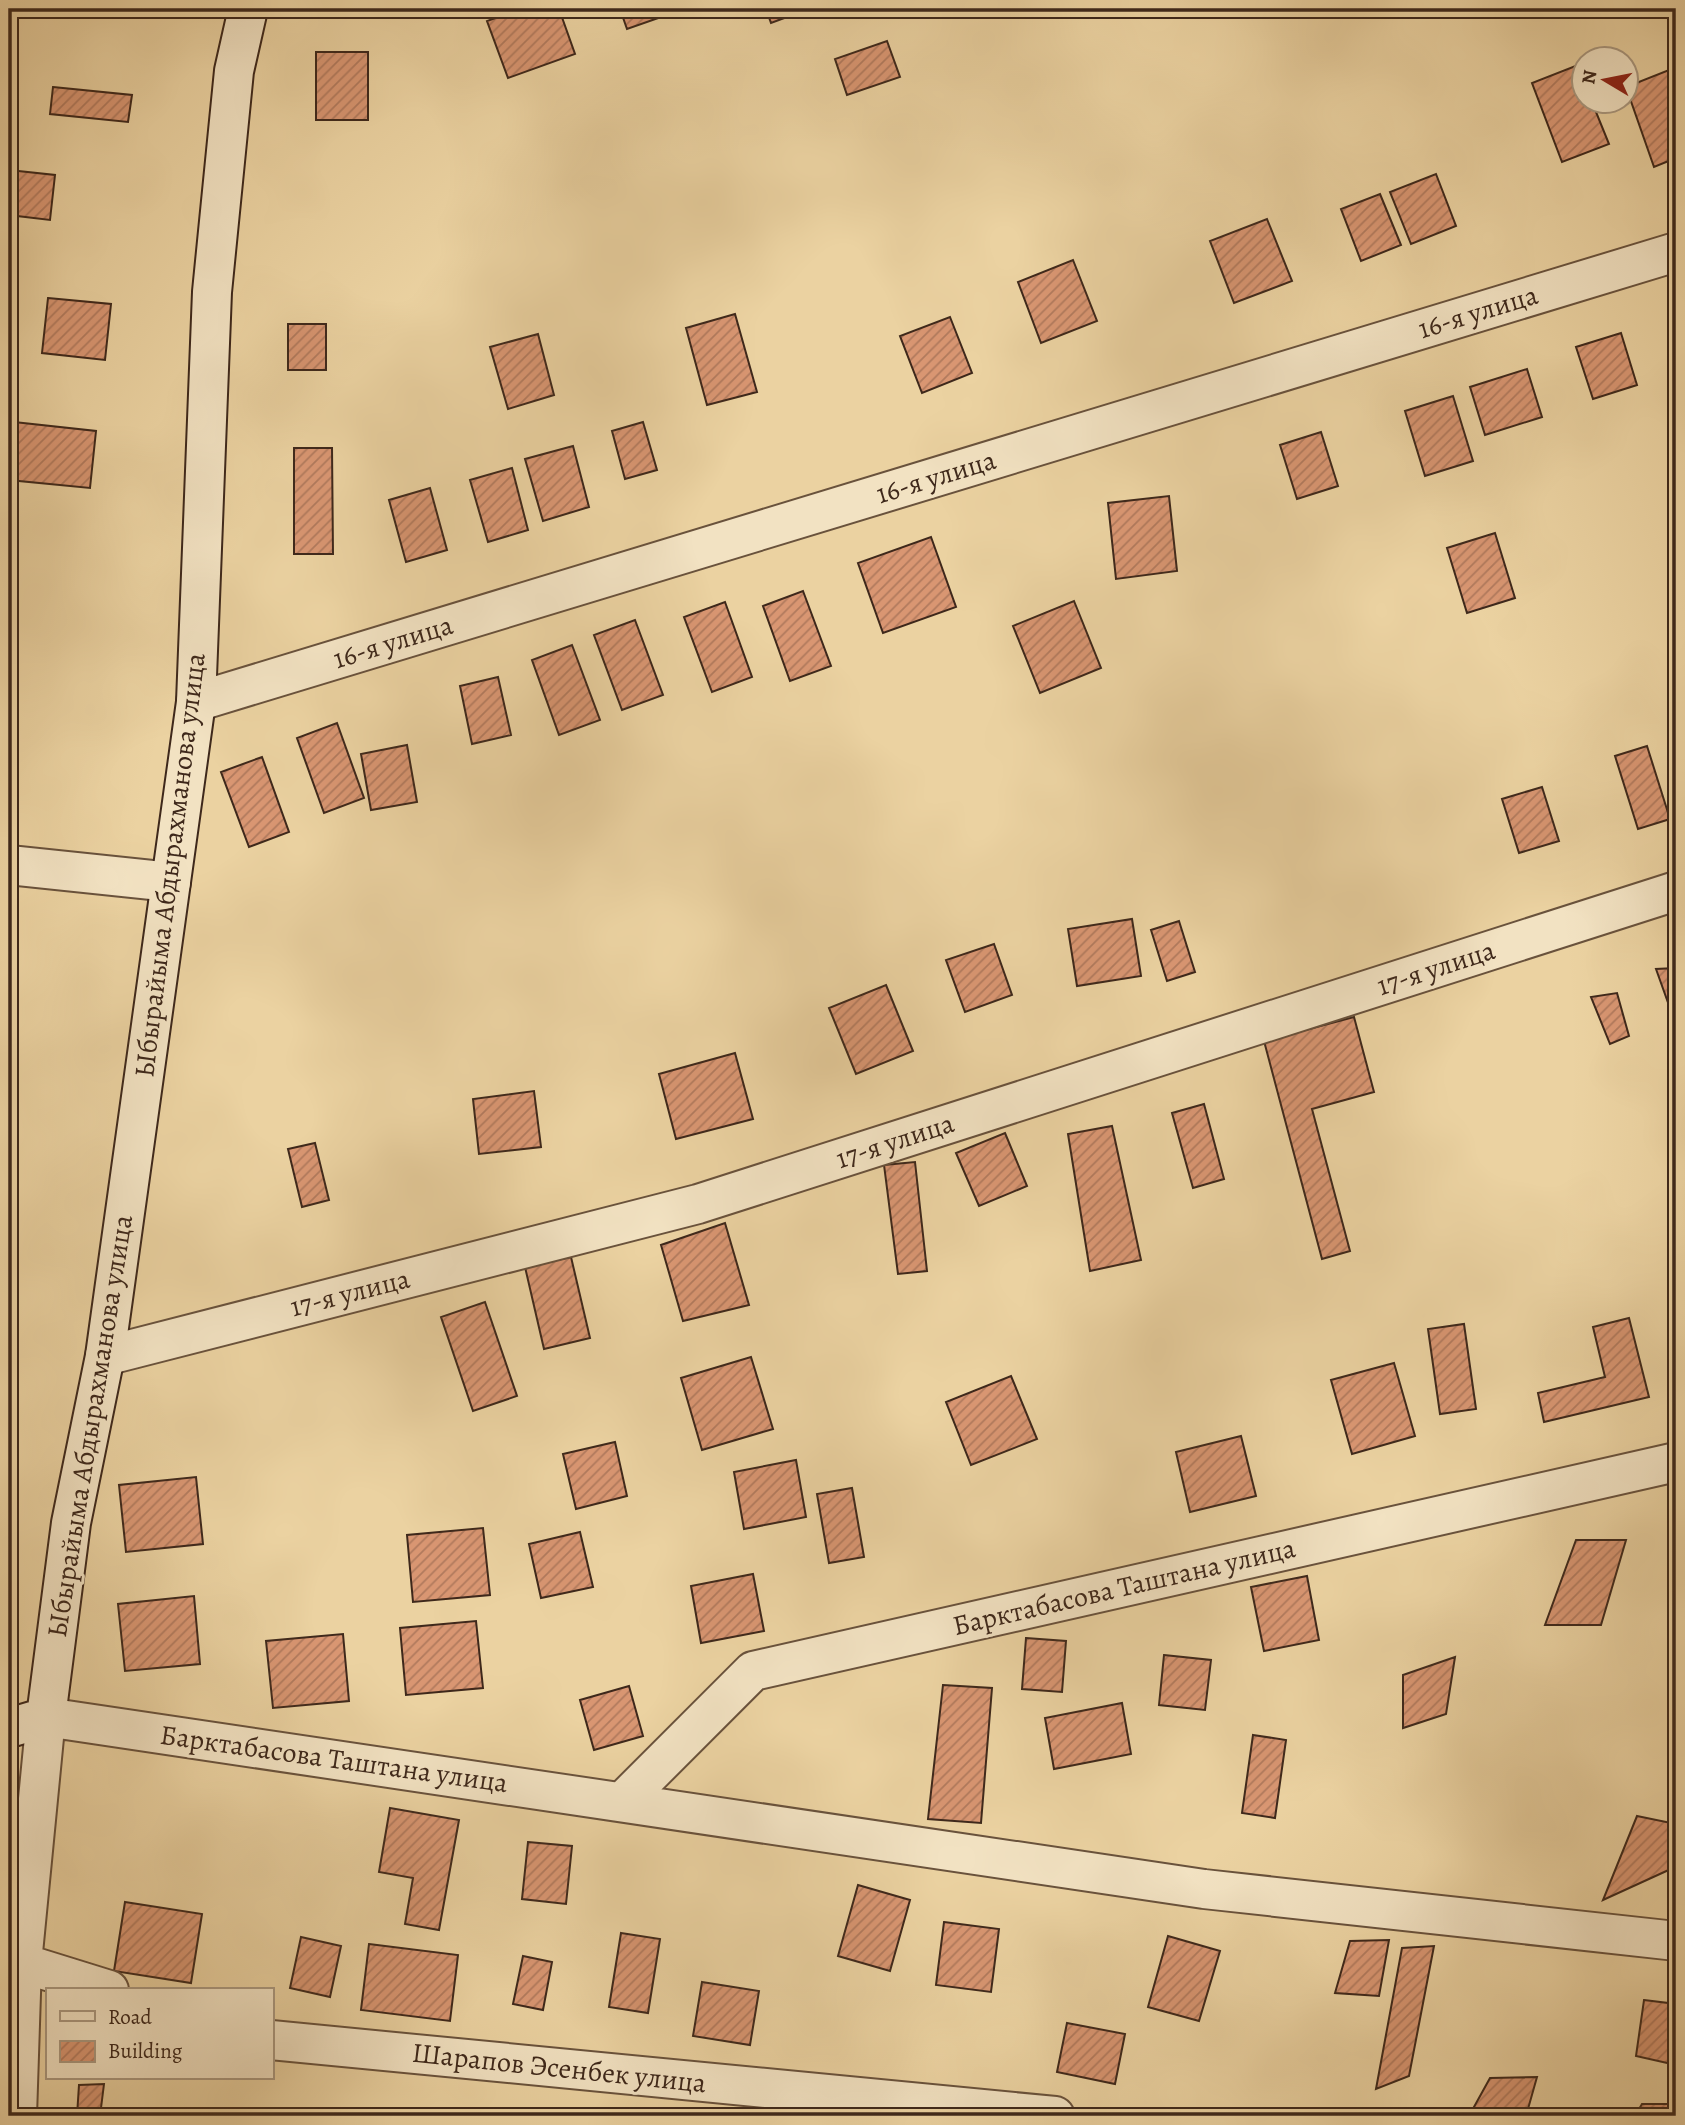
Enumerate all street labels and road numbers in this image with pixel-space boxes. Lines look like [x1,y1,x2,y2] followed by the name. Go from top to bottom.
[1414,276,1543,348] street label: 16-я улица
[872,441,1001,513] street label: 16-я улица
[329,606,458,678] street label: 16-я улица
[125,651,215,1079] street label: Ыбырайыма Абдырахманова улица
[1372,931,1500,1005] street label: 17-я улица
[831,1104,959,1178] street label: 17-я улица
[38,1212,142,1640] street label: Ыбырайыма Абдырахманова улица
[286,1260,414,1326] street label: 17-я улица
[949,1529,1299,1645] street label: Барктабасова Таштана улица
[158,1716,510,1802] street label: Барктабасова Таштана улица
[410,2034,708,2102] street label: Шарапов Эсенбек улица

